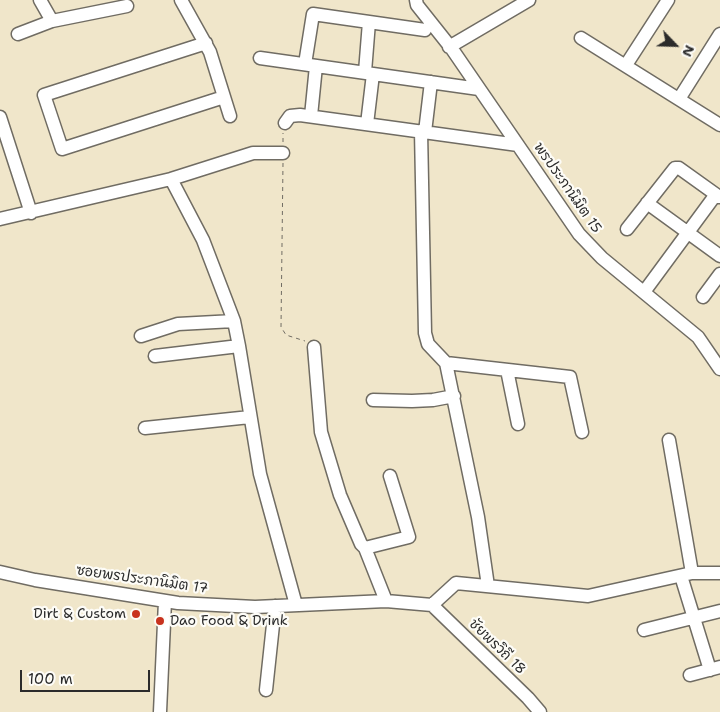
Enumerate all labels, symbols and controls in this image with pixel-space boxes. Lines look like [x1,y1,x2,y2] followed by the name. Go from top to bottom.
[650,20,700,70] north arrow
[678,42,699,60] text: N
[530,140,604,236] street label: พรประภานิมิต 15
[75,562,209,598] street label: ซอยพรประภานิมิต 17
[33,606,126,622] place label: Dirt & Custom
[130,608,142,620] marker: Dirt & Custom
[170,613,288,629] place label: Dao Food & Drink
[154,615,166,627] marker: Dao Food & Drink
[465,616,529,678] street label: ชัยพรวิถี 18
[22,660,152,692] scale bar
[28,669,73,689] text: 100 m

